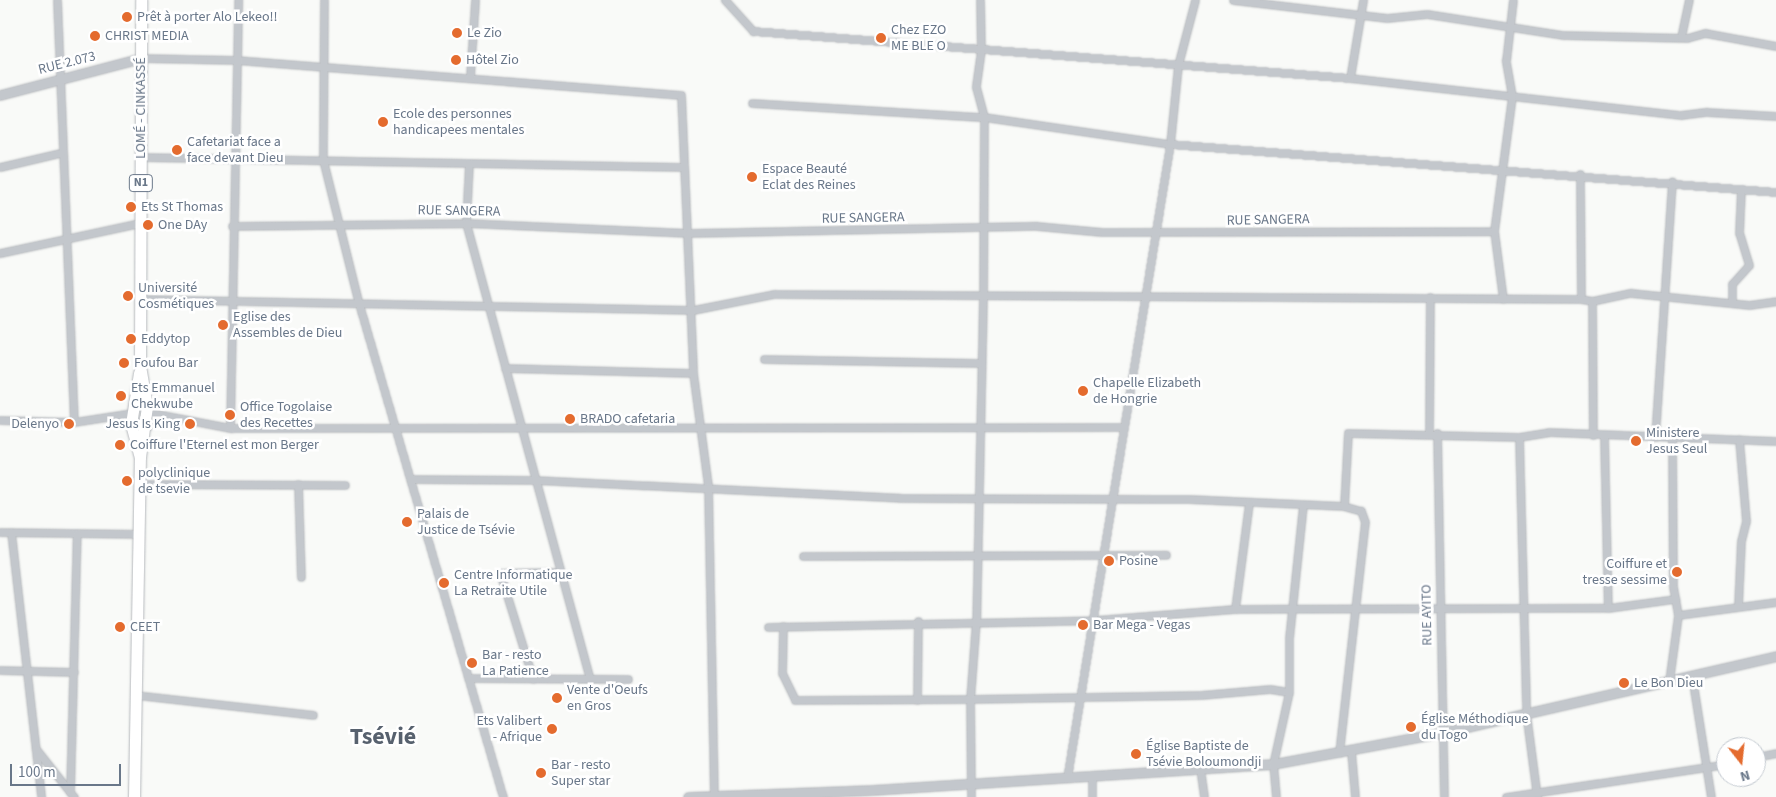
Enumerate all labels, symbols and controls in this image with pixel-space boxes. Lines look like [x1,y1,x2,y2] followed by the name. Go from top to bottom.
[137,9,278,25] place label: Prêt à porter Alo Lekeo!!
[121,11,133,23] marker: Prêt à porter Alo Lekeo!!
[891,22,946,54] place label: Chez EZO ME BLE O
[467,25,502,41] place label: Le Zio
[451,27,463,39] marker: Le Zio
[105,28,189,44] place label: CHRIST MEDIA
[89,30,101,42] marker: CHRIST MEDIA
[875,32,887,44] marker: Chez EZO ME BLE O
[37,48,97,78] street label: RUE 2.073
[466,52,519,68] place label: Hôtel Zio
[450,54,462,66] marker: Hôtel Zio
[133,57,149,159] street label: LOMÉ - CINKASSÉ
[393,106,524,138] place label: Ecole des personnes handicapees mentales
[377,116,389,128] marker: Ecole des personnes handicapees mentales
[187,134,284,166] place label: Cafetariat face a face devant Dieu
[171,144,183,156] marker: Cafetariat face a face devant Dieu
[762,161,856,193] place label: Espace Beauté Eclat des Reines
[746,171,758,183] marker: Espace Beauté Eclat des Reines
[128,174,154,192] road number: N1
[141,199,223,215] place label: Ets St Thomas
[125,201,137,213] marker: Ets St Thomas
[417,202,501,220] street label: RUE SANGERA
[821,209,905,227] street label: RUE SANGERA
[1226,211,1310,229] street label: RUE SANGERA
[158,217,207,233] place label: One DAy
[142,219,154,231] marker: One DAy
[138,280,214,312] place label: Université Cosmétiques
[122,290,134,302] marker: Université Cosmétiques
[233,309,342,342] place label: Eglise des Assembles de Dieu
[217,319,229,331] marker: Eglise des Assembles de Dieu
[141,331,190,347] place label: Eddytop
[125,333,137,345] marker: Eddytop
[134,355,198,371] place label: Foufou Bar
[118,357,130,369] marker: Foufou Bar
[1093,375,1201,408] place label: Chapelle Elizabeth de Hongrie
[131,380,215,412] place label: Ets Emmanuel Chekwube
[1077,385,1089,397] marker: Chapelle Elizabeth de Hongrie
[115,390,127,402] marker: Ets Emmanuel Chekwube
[240,399,332,432] place label: Office Togolaise des Recettes
[224,409,236,421] marker: Office Togolaise des Recettes
[580,411,675,427] place label: BRADO cafetaria
[564,413,576,425] marker: BRADO cafetaria
[11,416,59,432] place label: Delenyo
[106,416,180,432] place label: Jesus Is King
[63,418,75,430] marker: Delenyo
[184,418,196,430] marker: Jesus Is King
[1646,425,1707,458] place label: Ministere Jesus Seul
[1630,435,1642,447] marker: Ministere Jesus Seul
[130,437,319,453] place label: Coiffure l'Eternel est mon Berger
[114,439,126,451] marker: Coiffure l'Eternel est mon Berger
[138,465,210,498] place label: polyclinique de tsevie
[120,474,134,488] marker: polyclinique de tsevie
[417,506,515,538] place label: Palais de Justice de Tsévie
[401,516,413,528] marker: Palais de Justice de Tsévie
[1119,553,1158,569] place label: Posine
[1103,555,1115,567] marker: Posine
[1583,556,1667,588] place label: Coiffure et tresse sessime
[1671,566,1683,578] marker: Coiffure et tresse sessime
[454,567,573,600] place label: Centre Informatique La Retraite Utile
[438,577,450,589] marker: Centre Informatique La Retraite Utile
[1418,584,1436,646] street label: RUE AYITO
[1093,617,1190,633] place label: Bar Mega - Vegas
[130,619,160,635] place label: CEET
[1077,619,1089,631] marker: Bar Mega - Vegas
[114,621,126,633] marker: CEET
[482,647,549,680] place label: Bar - resto La Patience
[466,657,478,669] marker: Bar - resto La Patience
[1634,675,1703,691] place label: Le Bon Dieu
[1618,677,1630,689] marker: Le Bon Dieu
[567,682,648,714] place label: Vente d'Oeufs en Gros
[551,692,563,704] marker: Vente d'Oeufs en Gros
[1421,711,1529,744] place label: Église Méthodique du Togo
[476,713,542,746] place label: Ets Valibert - Afrique
[1405,721,1417,733] marker: Église Méthodique du Togo
[350,723,416,751] district label: Tsévié
[546,723,558,735] marker: Ets Valibert - Afrique
[1716,737,1766,787] north arrow
[1146,738,1261,770] place label: Église Baptiste de Tsévie Boloumondji
[1130,748,1142,760] marker: Église Baptiste de Tsévie Boloumondji
[12,754,124,786] scale bar
[551,757,610,790] place label: Bar - resto Super star
[18,762,56,783] text: 100 m
[1738,765,1752,786] text: N
[535,767,547,779] marker: Bar - resto Super star

